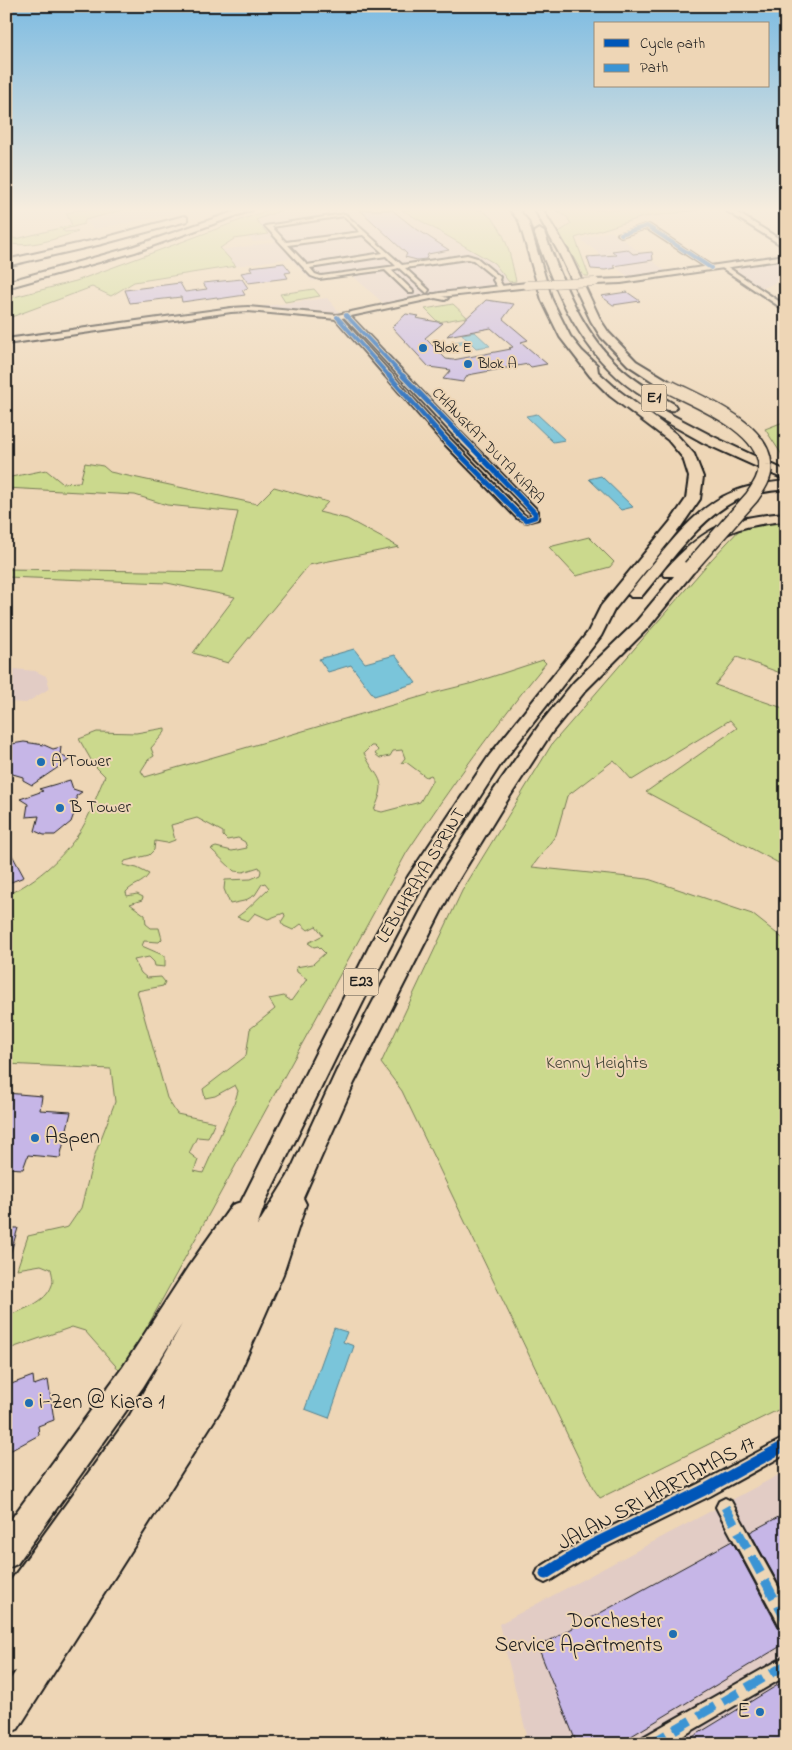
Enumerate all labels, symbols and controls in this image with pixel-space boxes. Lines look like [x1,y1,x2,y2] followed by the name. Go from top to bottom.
[594,22,770,88] legend
[640,33,705,56] text: Cycle path
[640,57,668,79] text: Path
[432,337,471,359] place label: Blok E
[417,342,429,354] marker: Blok E
[477,353,517,375] place label: Blok A
[462,358,474,370] marker: Blok A
[427,383,549,509] street label: CHANGKAT DUTA KIARA
[642,384,666,412] road number: E1
[51,749,111,775] place label: A Tower
[35,756,47,768] marker: A Tower
[69,795,131,821] place label: B Tower
[54,802,66,814] marker: B Tower
[371,803,473,949] street label: LEBUHRAYA SPRINT
[344,969,378,996] road number: E23
[546,1051,648,1078] park label: Kenny Heights
[45,1123,100,1153] place label: Aspen
[29,1132,41,1144] marker: Aspen
[39,1388,165,1418] place label: i-Zen @ Kiara 1
[23,1397,35,1409] marker: i-Zen @ Kiara 1
[553,1429,761,1559] street label: JALAN SRI HARTAMAS 17
[495,1607,663,1661] place label: Dorchester Service Apartments
[667,1628,679,1640] marker: Dorchester Service Apartments
[737,1697,750,1727] place label: E
[754,1706,766,1718] marker: E

